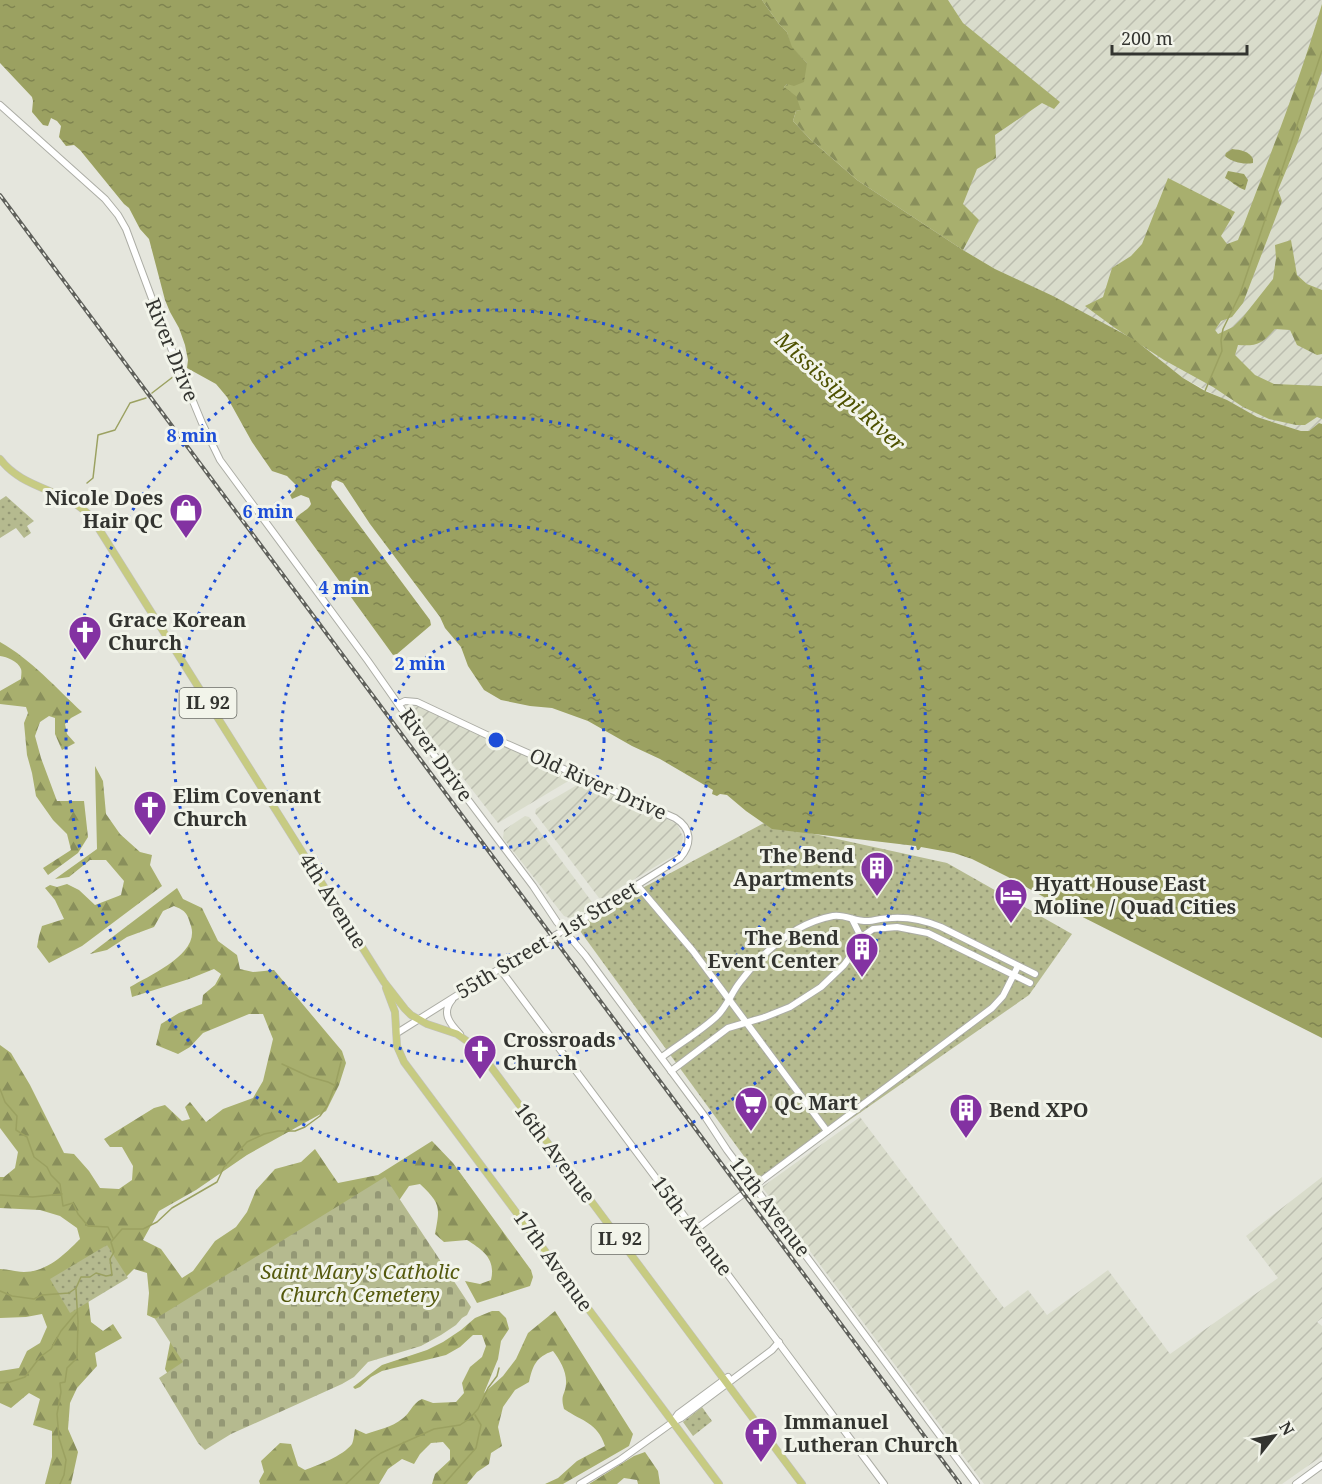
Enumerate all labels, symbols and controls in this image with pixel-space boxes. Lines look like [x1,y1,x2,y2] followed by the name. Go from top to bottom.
[1112,18,1247,56] scale bar
[1121,26,1173,50] text: 200 m
[140,294,205,405] street label: River Drive
[769,325,912,457] water label: Mississippi River
[167,423,217,447] text: 8 min
[45,484,163,534] place label: Nicole Does Hair QC
[168,492,204,539] shop icon: Nicole Does Hair QC
[243,499,293,523] text: 6 min
[319,575,369,599] text: 4 min
[108,606,246,656] place label: Grace Korean Church
[67,614,103,661] church icon: Grace Korean Church
[395,651,445,675] text: 2 min
[180,688,236,718] road number: IL 92
[393,703,479,807] street label: River Drive
[486,730,506,750] centre of rings
[525,741,671,826] street label: Old River Drive
[173,782,321,832] place label: Elim Covenant Church
[132,789,168,836] church icon: Elim Covenant Church
[733,842,854,892] place label: The Bend Apartments
[293,848,373,954] street label: 4th Avenue
[859,850,895,897] building icon: The Bend Apartments
[1034,870,1236,920] place label: Hyatt House East Moline / Quad Cities
[451,874,643,1005] street label: 55th Street - 1st Street
[993,877,1029,924] hotel icon: Hyatt House East Moline / Quad Cities
[708,924,840,974] place label: The Bend Event Center
[844,931,880,978] building icon: The Bend Event Center
[503,1026,616,1076] place label: Crossroads Church
[462,1033,498,1080] church icon: Crossroads Church
[733,1085,769,1132] supermarket icon: QC Mart
[774,1089,858,1116] place label: QC Mart
[948,1092,984,1139] building icon: Bend XPO
[989,1096,1089,1123] place label: Bend XPO
[509,1097,602,1208] street label: 16th Avenue
[724,1151,817,1262] street label: 12th Avenue
[646,1170,739,1281] street label: 15th Avenue
[508,1205,599,1317] street label: 17th Avenue
[592,1224,648,1254] road number: IL 92
[260,1258,460,1308] park label: Saint Mary's Catholic Church Cemetery
[1244,1406,1304,1466] north arrow
[784,1408,958,1458] place label: Immanuel Lutheran Church
[743,1416,779,1463] church icon: Immanuel Lutheran Church
[1274,1417,1300,1440] text: N

